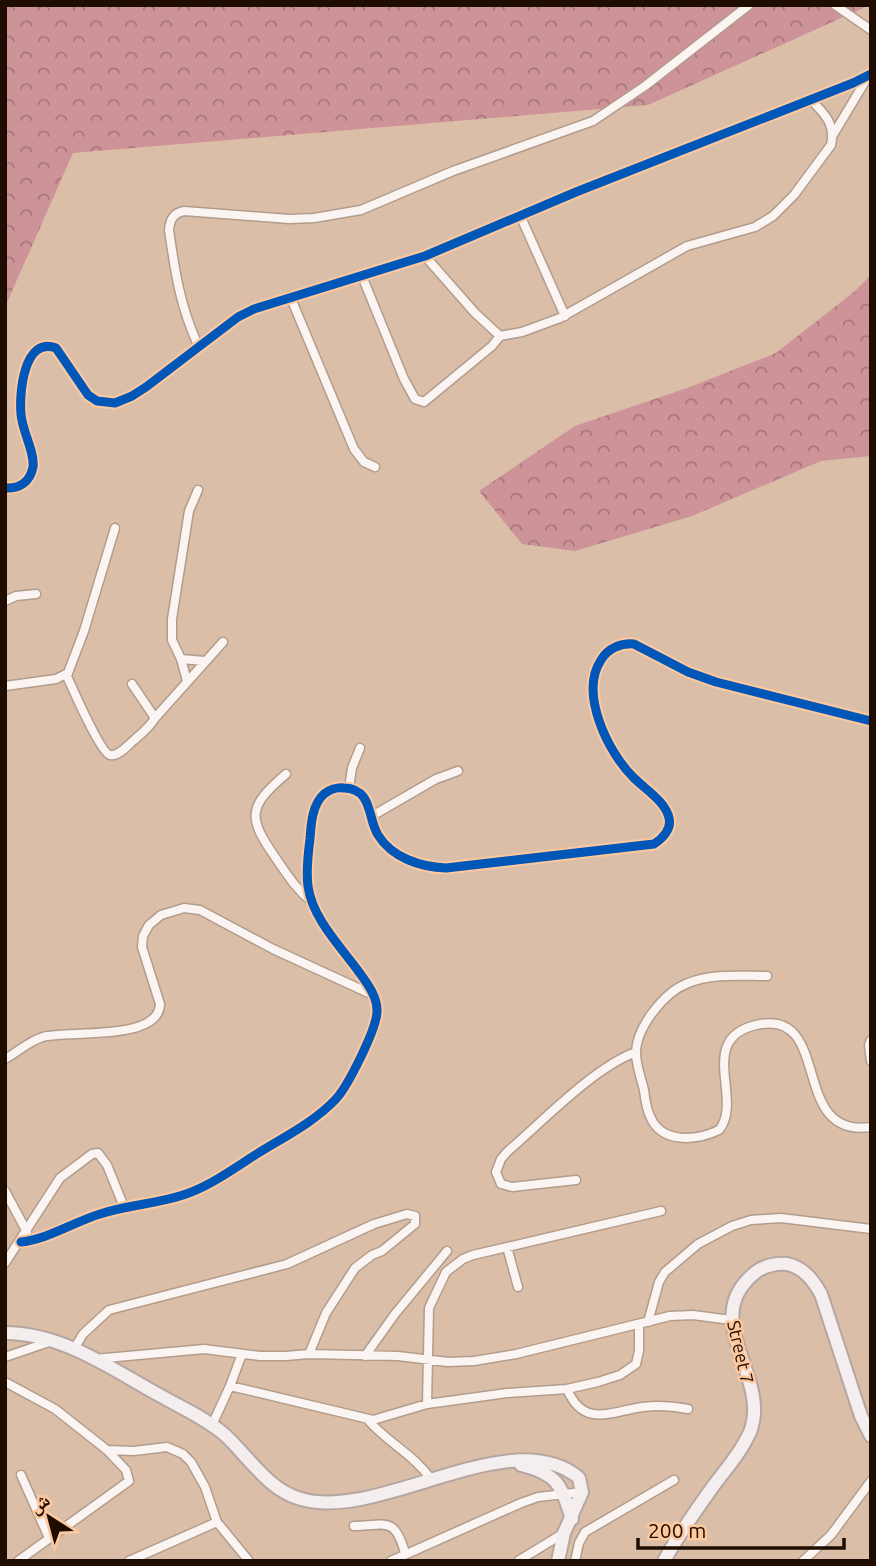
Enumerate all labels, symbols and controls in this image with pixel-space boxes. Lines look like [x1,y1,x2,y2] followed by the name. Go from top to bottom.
[724,1318,758,1386] street label: Street 7
[14,1482,84,1552] north arrow
[24,1488,54,1519] text: ش
[638,1506,844,1550] scale bar
[648,1518,706,1542] text: 200 m

